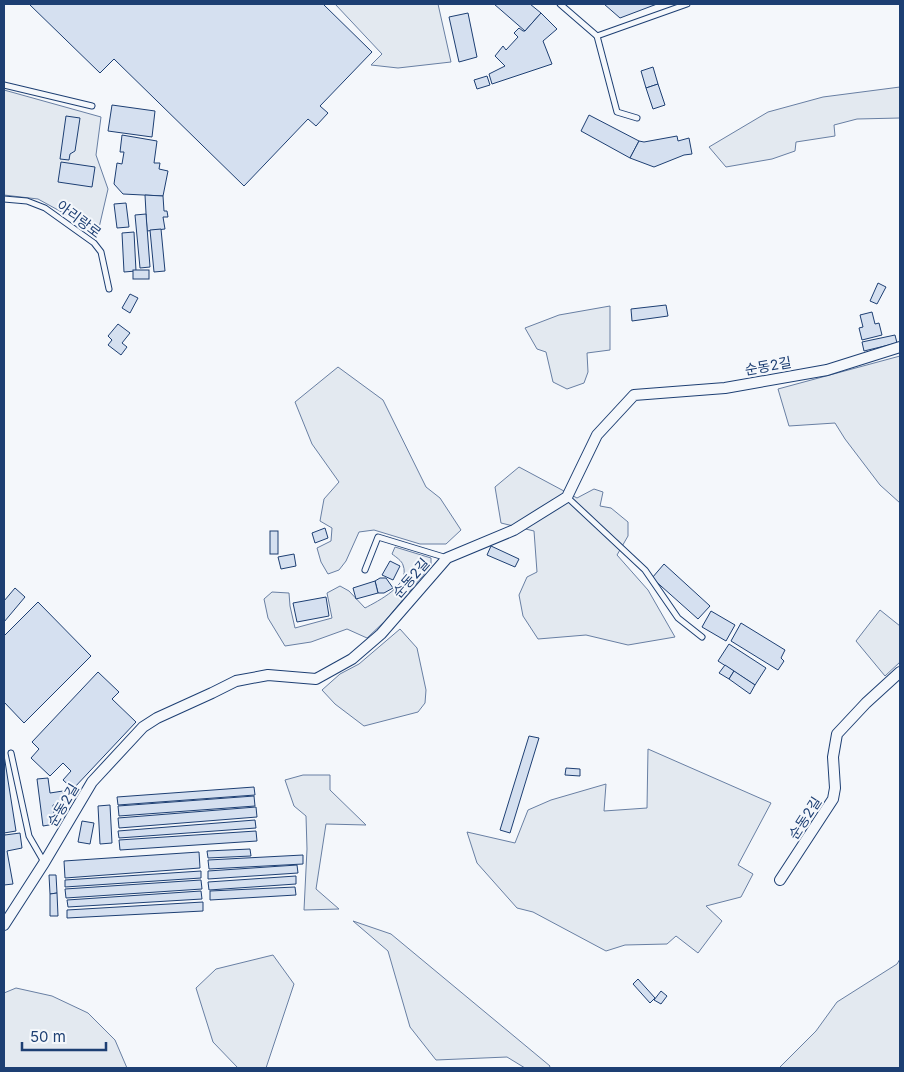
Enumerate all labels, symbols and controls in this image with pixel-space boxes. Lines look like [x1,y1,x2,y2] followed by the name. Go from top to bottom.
[54,196,105,241] street label: 아리랑로
[743,353,793,378] street label: 순동2길
[389,554,433,601] street label: 순동2길
[43,780,82,829] street label: 순동2길
[785,793,825,842] street label: 순동2길
[22,1020,106,1052] scale bar
[30,1027,66,1046] text: 50 m

